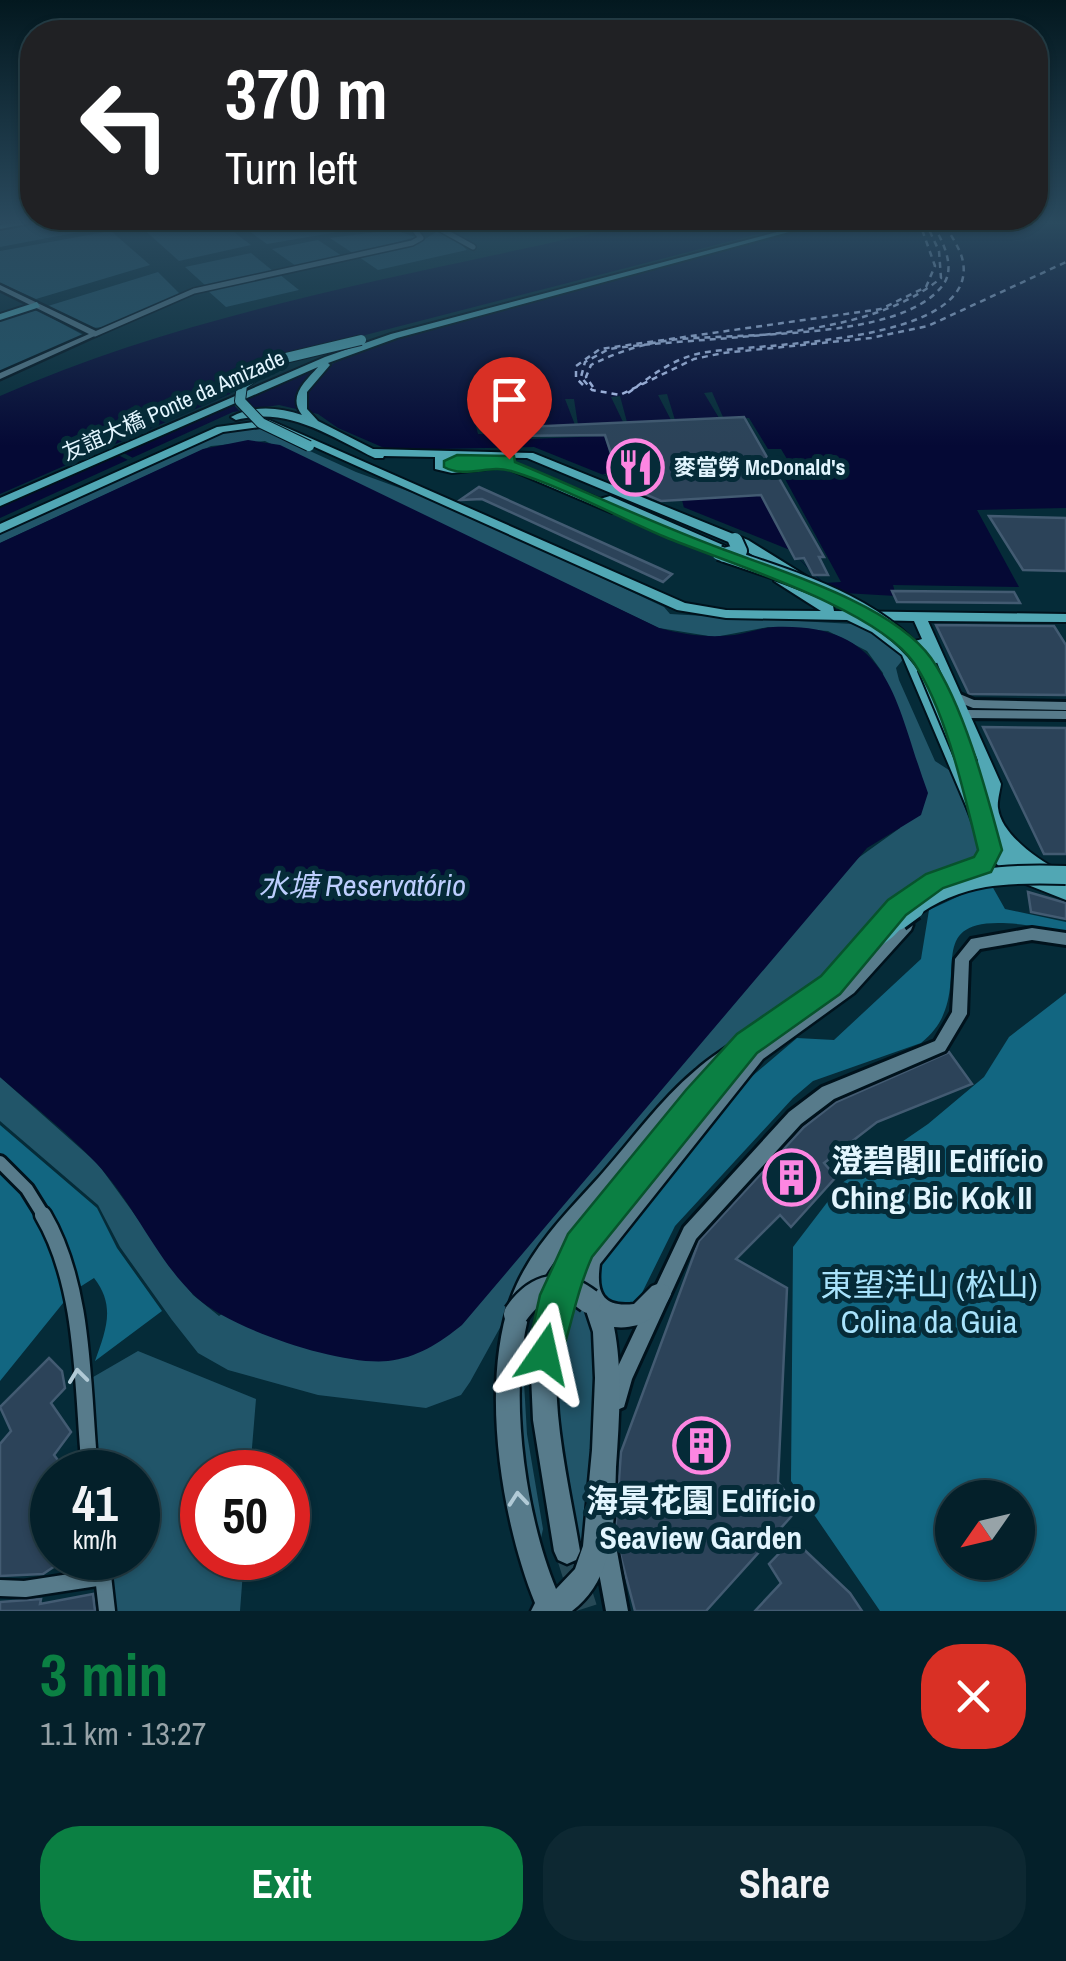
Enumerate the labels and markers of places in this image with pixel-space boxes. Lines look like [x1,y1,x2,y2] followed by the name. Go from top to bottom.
[467,357,552,460] pin
[605,437,665,497] restaurant icon: 麥當勞 McDonald's
[674,452,846,482] place label: 麥當勞 McDonald's
[831,1139,1044,1219] place label: 澄碧閣II Edifício Ching Bic Kok II
[762,1148,822,1208] building icon: 澄碧閣II Edifício Ching Bic Kok II
[671,1416,731,1476] building icon: 海景花園 Edifício Seaview Garden
[586,1479,816,1559] place label: 海景花園 Edifício Seaview Garden

